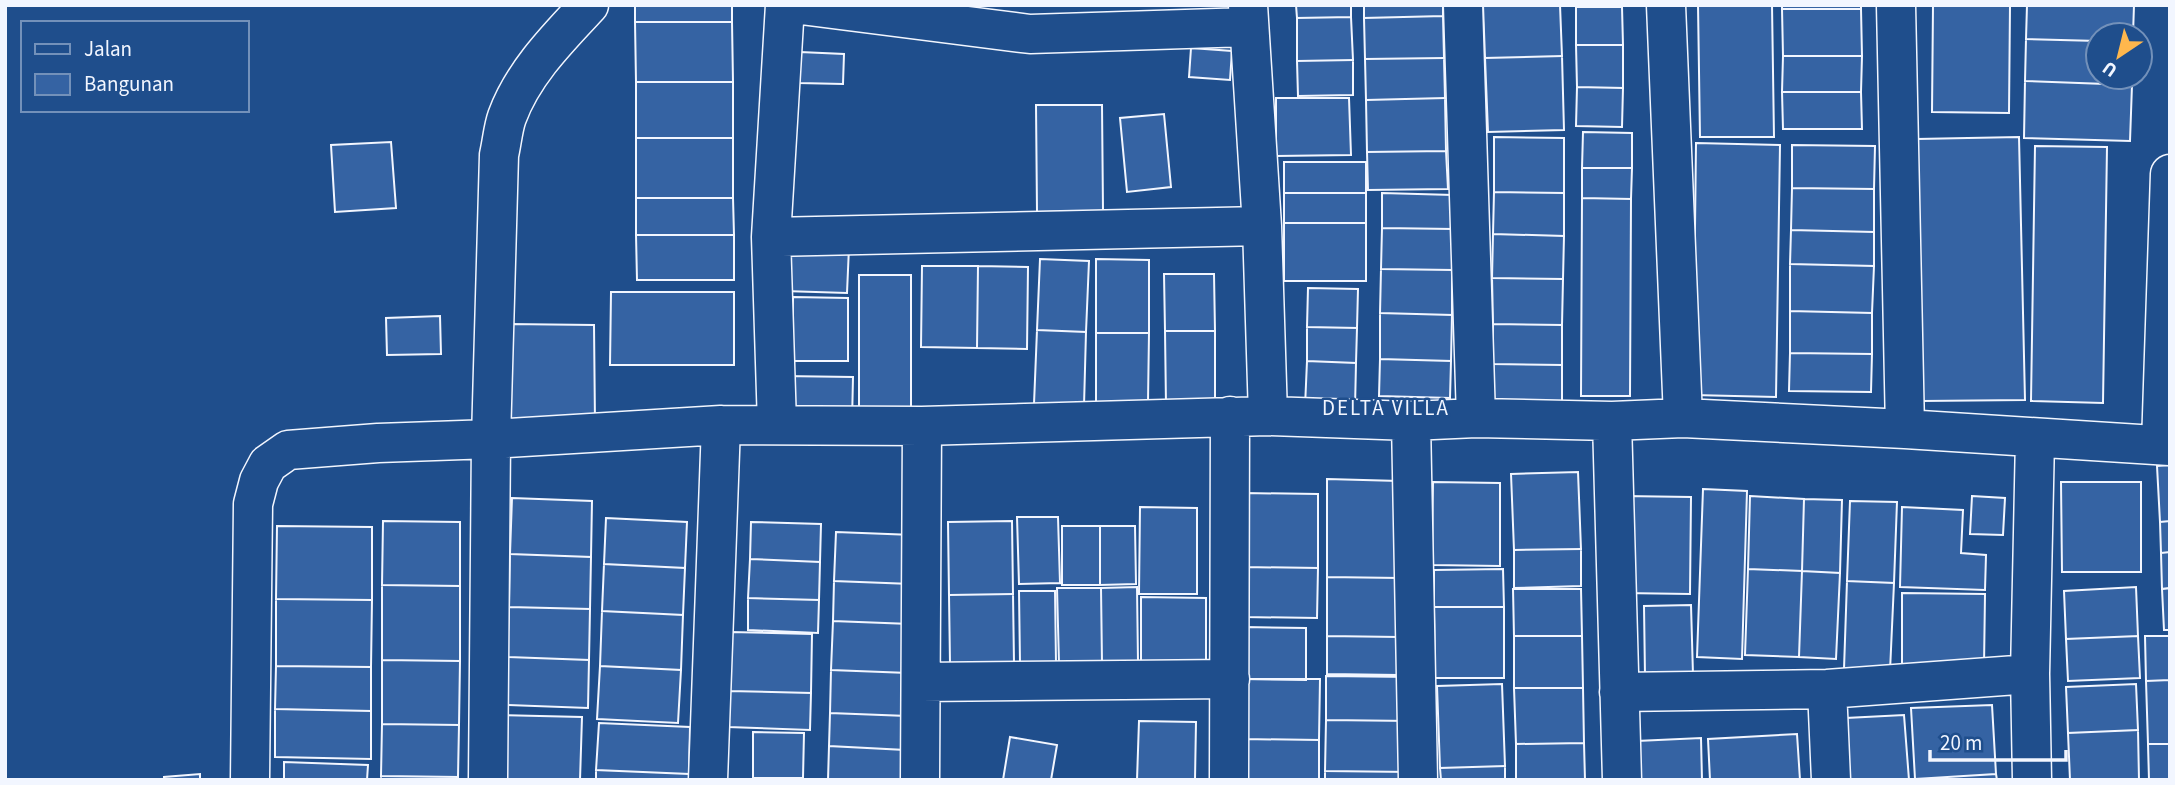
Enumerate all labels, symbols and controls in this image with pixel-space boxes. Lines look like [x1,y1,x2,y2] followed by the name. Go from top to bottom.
[21,21,248,112] legend
[2084,21,2154,91] north arrow
[84,34,132,64] text: Jalan
[2097,54,2123,83] text: U
[84,69,174,99] text: Bangunan
[1322,393,1450,423] district label: DELTA VILLA
[1930,718,2066,762] scale bar
[1940,728,1982,758] text: 20 m

